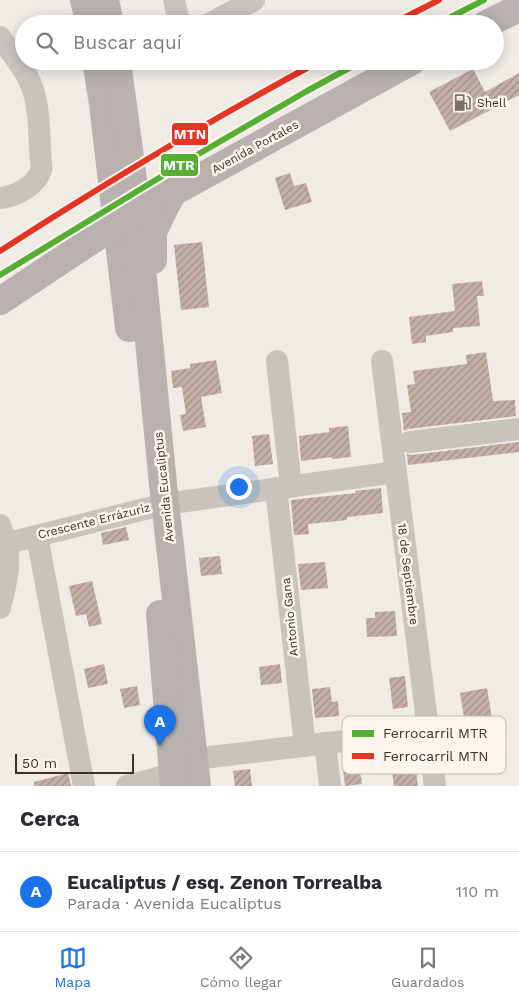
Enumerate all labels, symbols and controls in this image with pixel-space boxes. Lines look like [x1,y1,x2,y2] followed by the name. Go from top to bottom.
[15,15,504,70] search box
[33,29,61,57] icon: search
[73,31,182,54] text: Buscar aquí
[453,93,473,113] fuel station icon: Shell
[477,96,507,110] place label: Shell
[209,117,301,177] street label: Avenida Portales
[171,122,209,146] line badge: MTN
[174,126,206,142] text: MTN
[160,153,199,177] line badge: MTR
[163,157,195,173] text: MTR
[151,431,177,543] street label: Avenida Eucaliptus
[226,474,252,500] your location
[36,500,152,542] street label: Crescente Errázuriz
[395,522,421,626] street label: 18 de Septiembre
[279,577,301,657] street label: Antonio Gana
[144,705,176,746] pin: A
[342,716,506,774] legend
[383,725,488,741] text: Ferrocarril MTR
[383,748,489,764] text: Ferrocarril MTN
[15,751,134,774] scale bar
[22,755,57,771] text: 50 m
[20,806,79,831] text: Cerca
[67,871,382,894] text: Eucaliptus / esq. Zenon Torrealba
[31,882,41,901] text: A
[456,882,499,901] text: 110 m
[67,894,282,913] text: Parada · Avenida Eucaliptus
[54,944,91,990] tab: Mapa
[200,944,282,990] tab: Cómo llegar
[391,944,465,990] tab: Guardados

